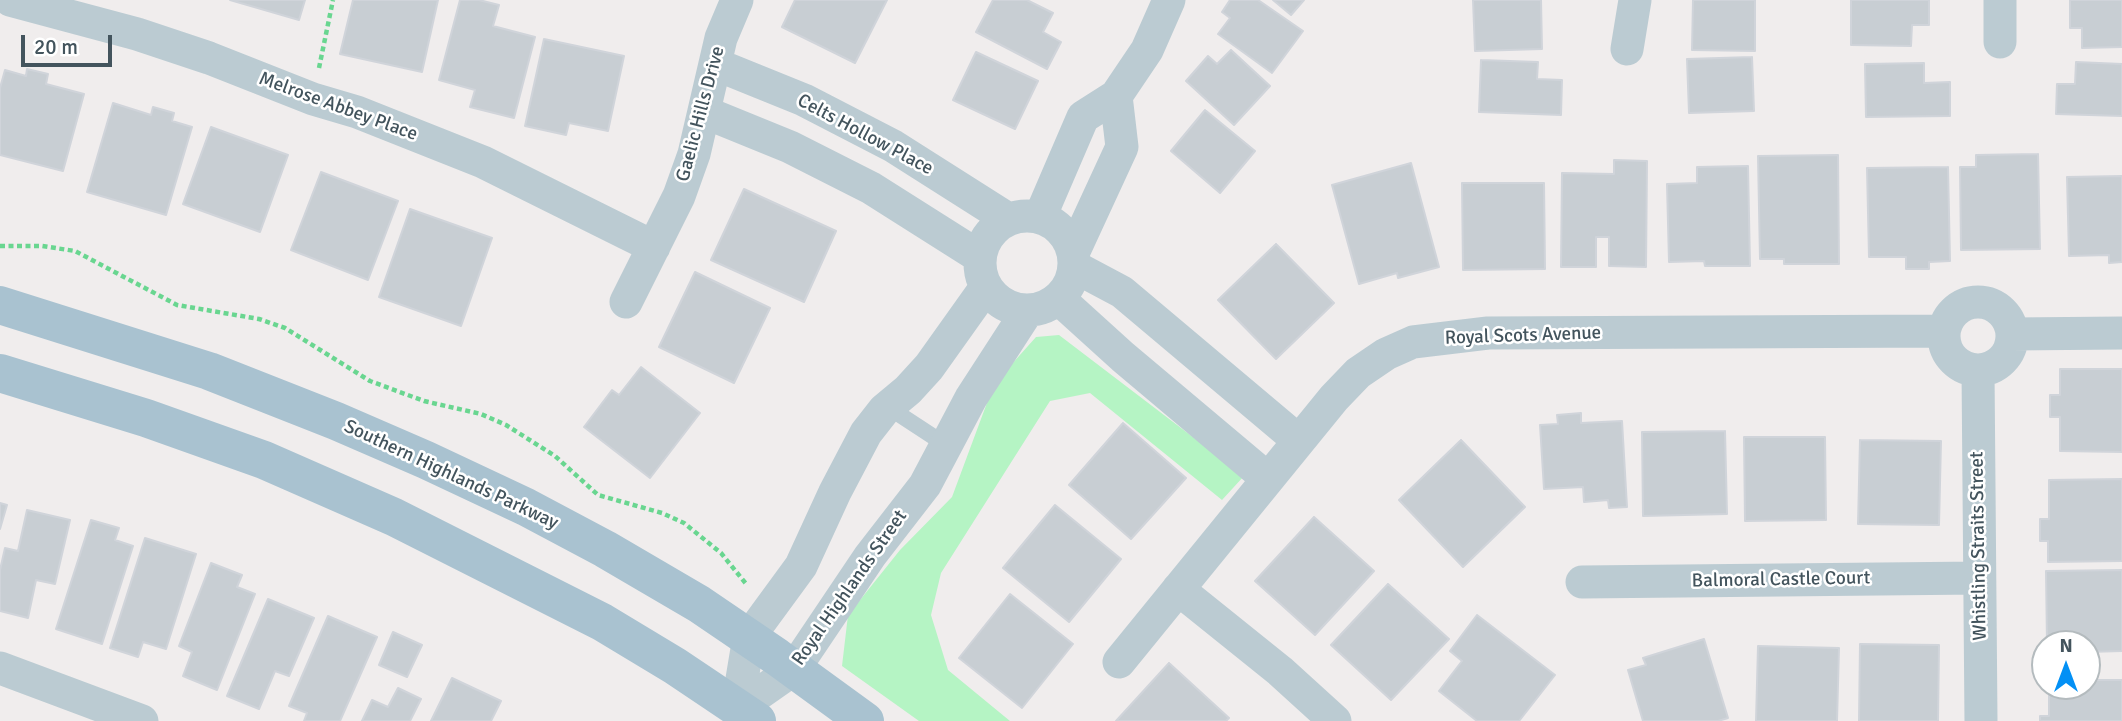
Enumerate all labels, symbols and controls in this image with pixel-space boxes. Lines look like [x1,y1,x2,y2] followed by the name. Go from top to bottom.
[24,21,116,65] scale bar
[34,34,78,60] text: 20 m
[672,44,730,184] street label: Gaelic Hills Drive
[256,68,420,146] street label: Melrose Abbey Place
[793,90,937,180] street label: Celts Hollow Place
[1444,322,1602,350] street label: Royal Scots Avenue
[340,415,562,535] street label: Southern Highlands Parkway
[1966,451,1992,641] street label: Whistling Straits Street
[788,506,912,670] street label: Royal Highlands Street
[1692,567,1870,593] street label: Balmoral Castle Court
[2031,630,2101,700] north arrow
[2059,634,2073,658] text: N

